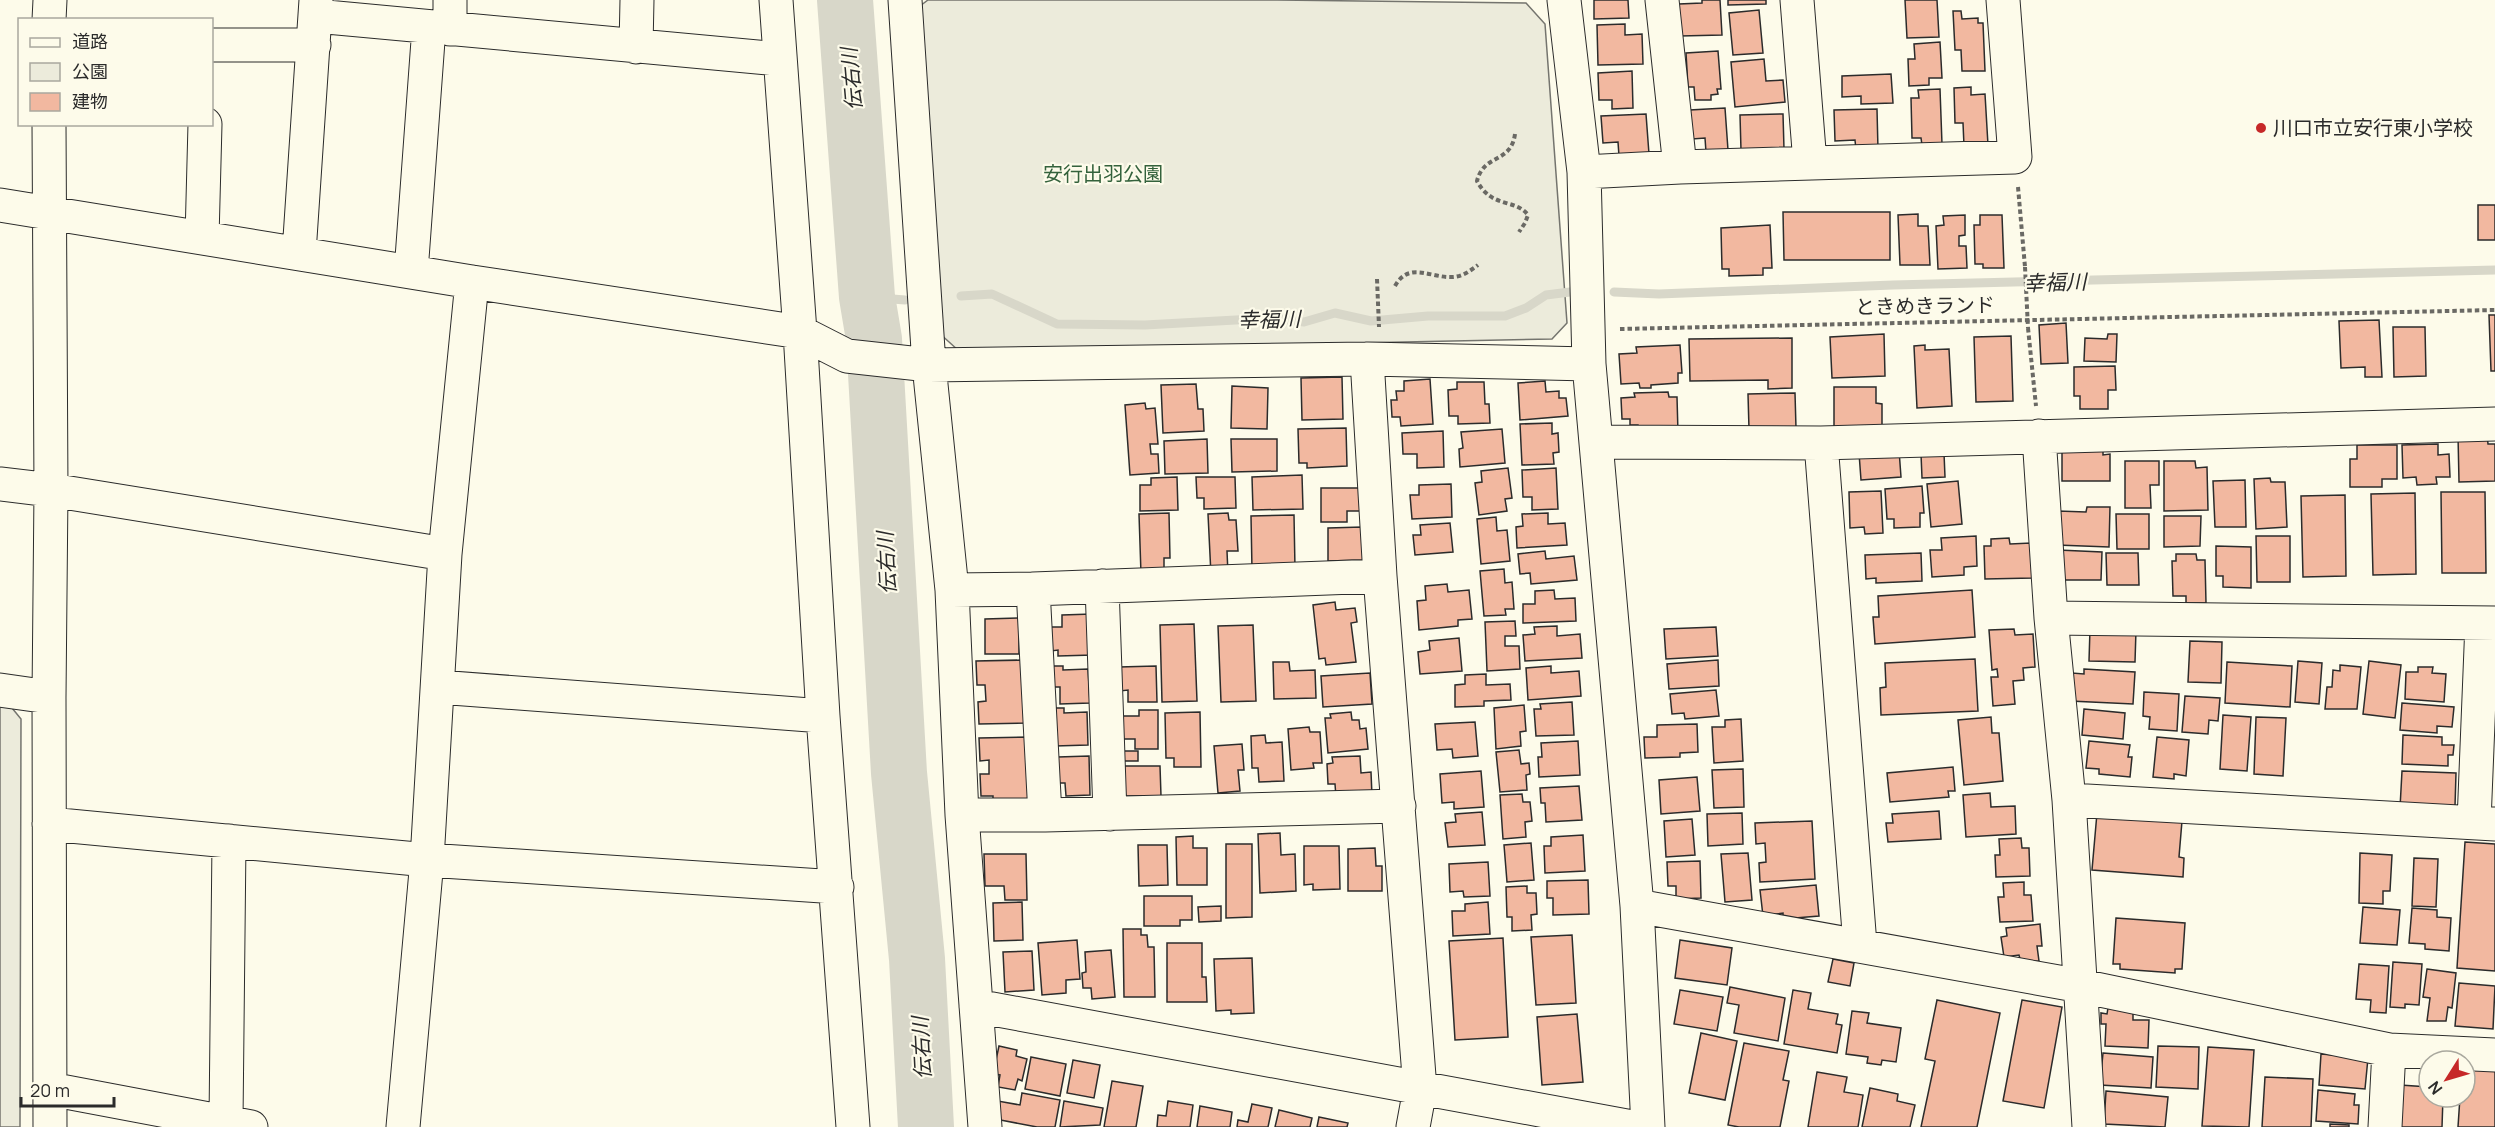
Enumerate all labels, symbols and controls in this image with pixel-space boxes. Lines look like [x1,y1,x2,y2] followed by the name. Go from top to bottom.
[18,18,213,126] legend
[72,29,108,53] text: 道路
[834,44,868,112] water label: 伝右川
[72,59,108,83] text: 公園
[72,89,108,113] text: 建物
[2273,114,2473,141] place label: 川口市立安行東小学校
[2254,121,2268,135] marker: 川口市立安行東小学校
[1043,160,1163,187] park label: 安行出羽公園
[2023,267,2089,297] water label: 幸福川
[1855,291,1995,320] street label: ときめきランド
[1237,304,1303,334] water label: 幸福川
[870,529,902,595] water label: 伝右川
[905,1014,937,1080] water label: 伝右川
[2417,1049,2477,1109] north arrow
[21,1070,114,1108] scale bar
[2423,1077,2447,1099] text: N
[30,1078,70,1102] text: 20 m

